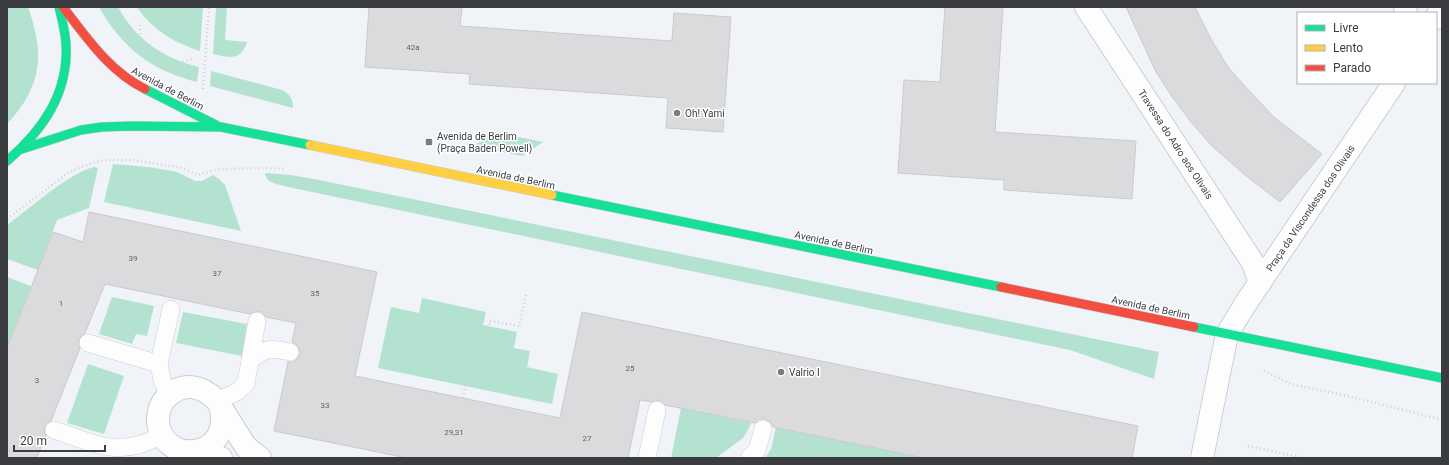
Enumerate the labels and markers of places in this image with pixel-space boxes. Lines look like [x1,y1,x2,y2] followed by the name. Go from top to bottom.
[672,108,682,118] marker: Oh! Yami
[685,108,725,119] place label: Oh! Yami
[437,131,532,155] place label: Avenida de Berlim (Praça Baden Powell)
[424,137,434,147] marker: Avenida de Berlim (Praça Baden Powell)
[776,367,786,377] marker: Valrio I
[789,367,820,378] place label: Valrio I

